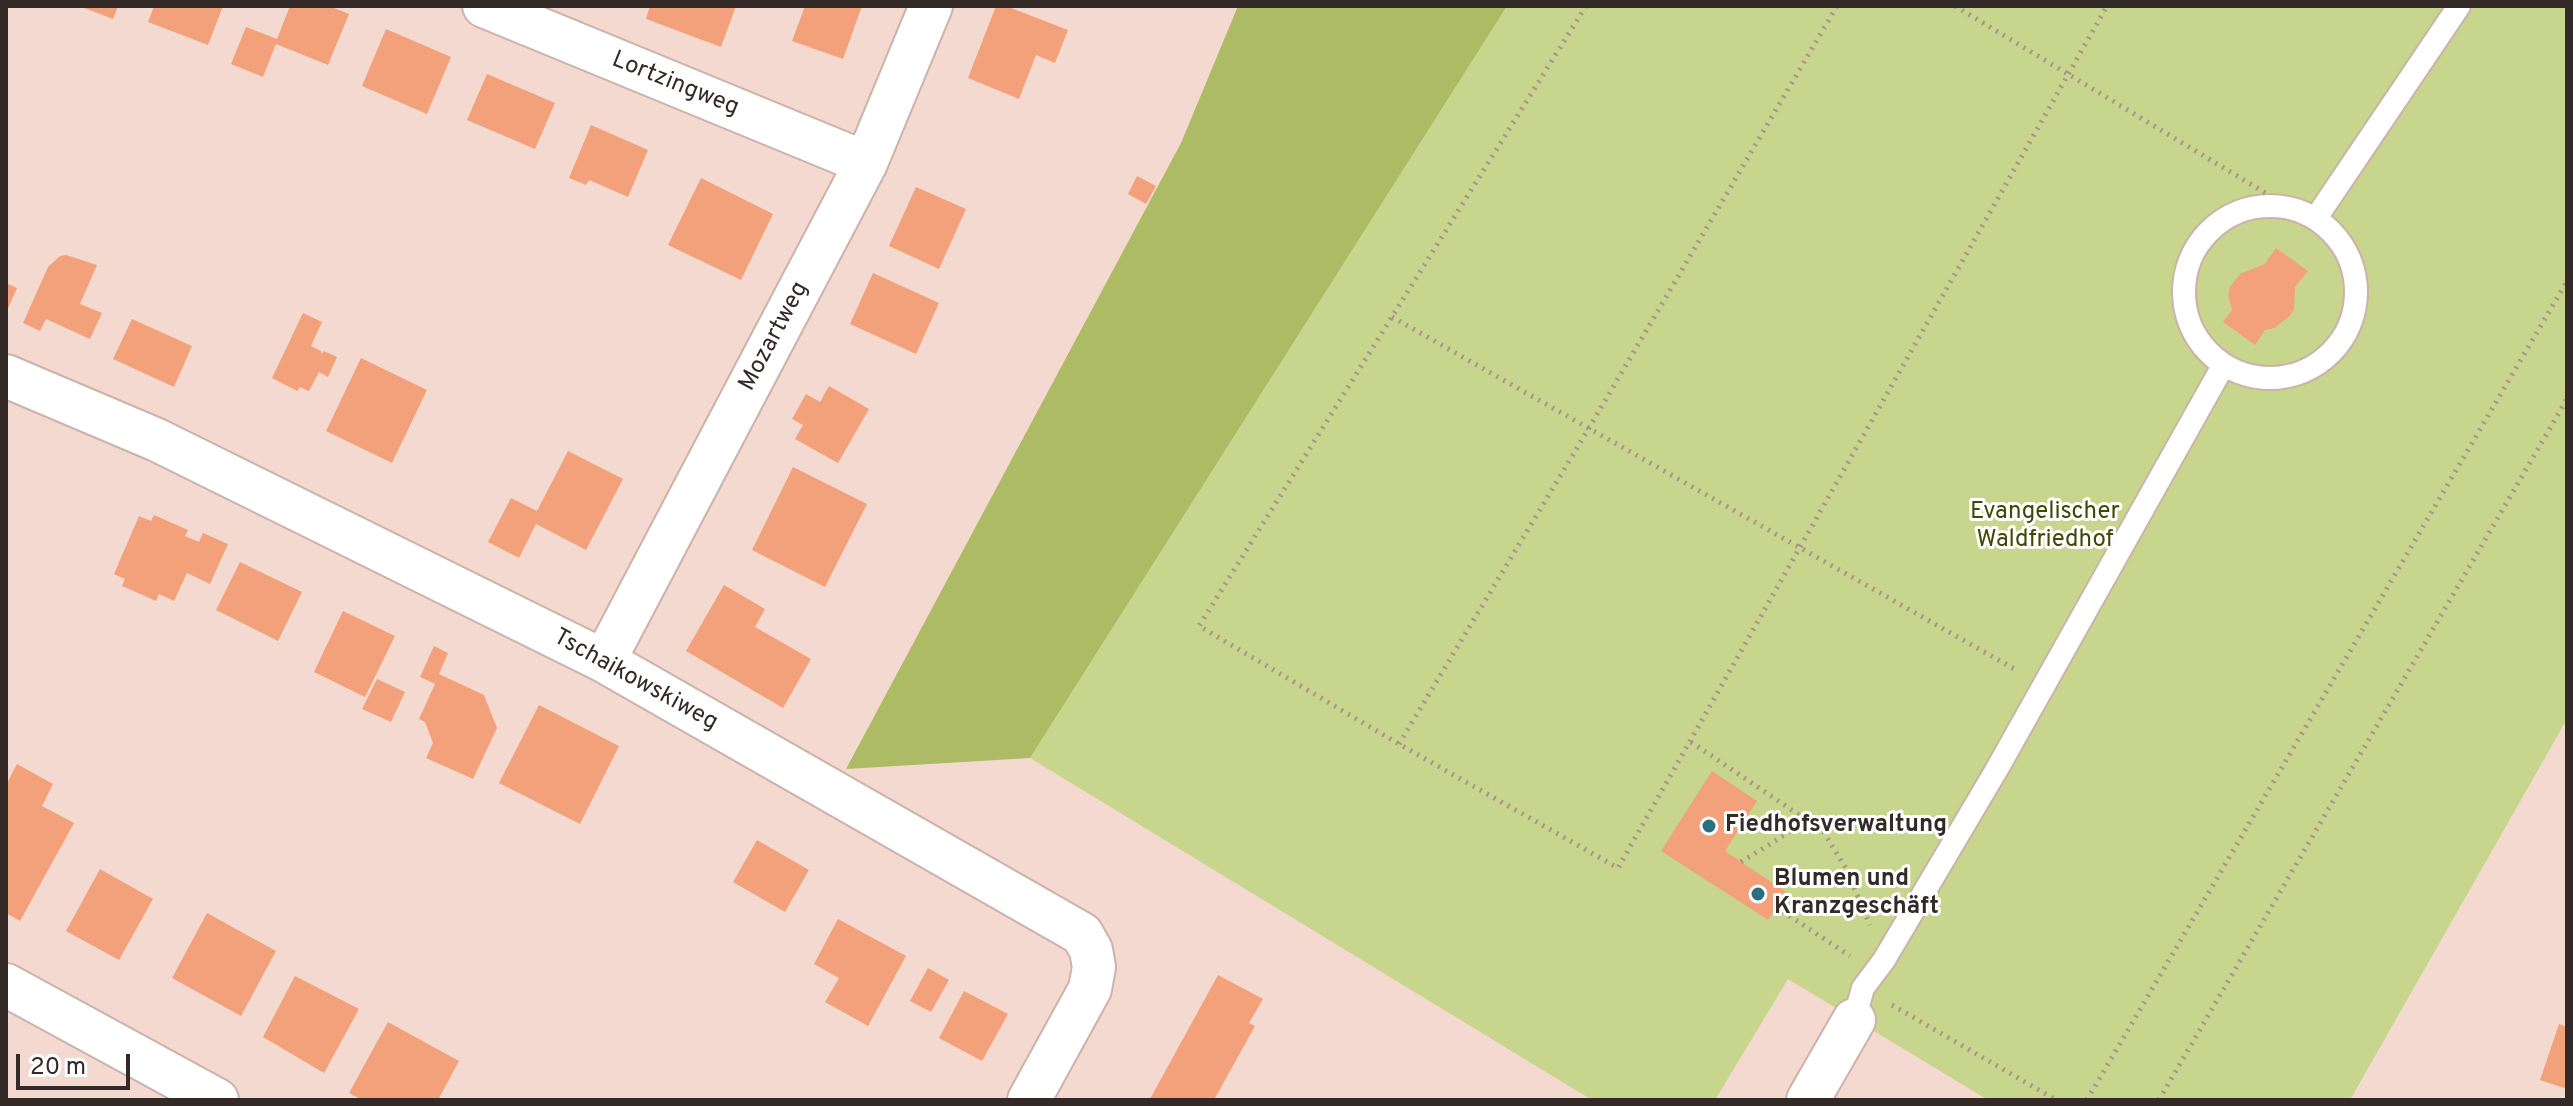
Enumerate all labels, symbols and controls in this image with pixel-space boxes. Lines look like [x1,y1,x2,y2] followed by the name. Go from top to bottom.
[607,46,743,124] street label: Lortzingweg
[734,277,816,397] street label: Mozartweg
[1970,499,2120,555] park label: Evangelischer Waldfriedhof
[548,624,722,738] street label: Tschaikowskiweg
[1725,812,1947,840] place label: Fiedhofsverwaltung
[1700,817,1718,835] marker: Fiedhofsverwaltung
[1774,866,1939,922] place label: Blumen und Kranzgeschäft
[1749,885,1767,903] marker: Blumen und Kranzgeschäft
[20,1038,134,1088] scale bar
[30,1053,86,1083] text: 20 m

